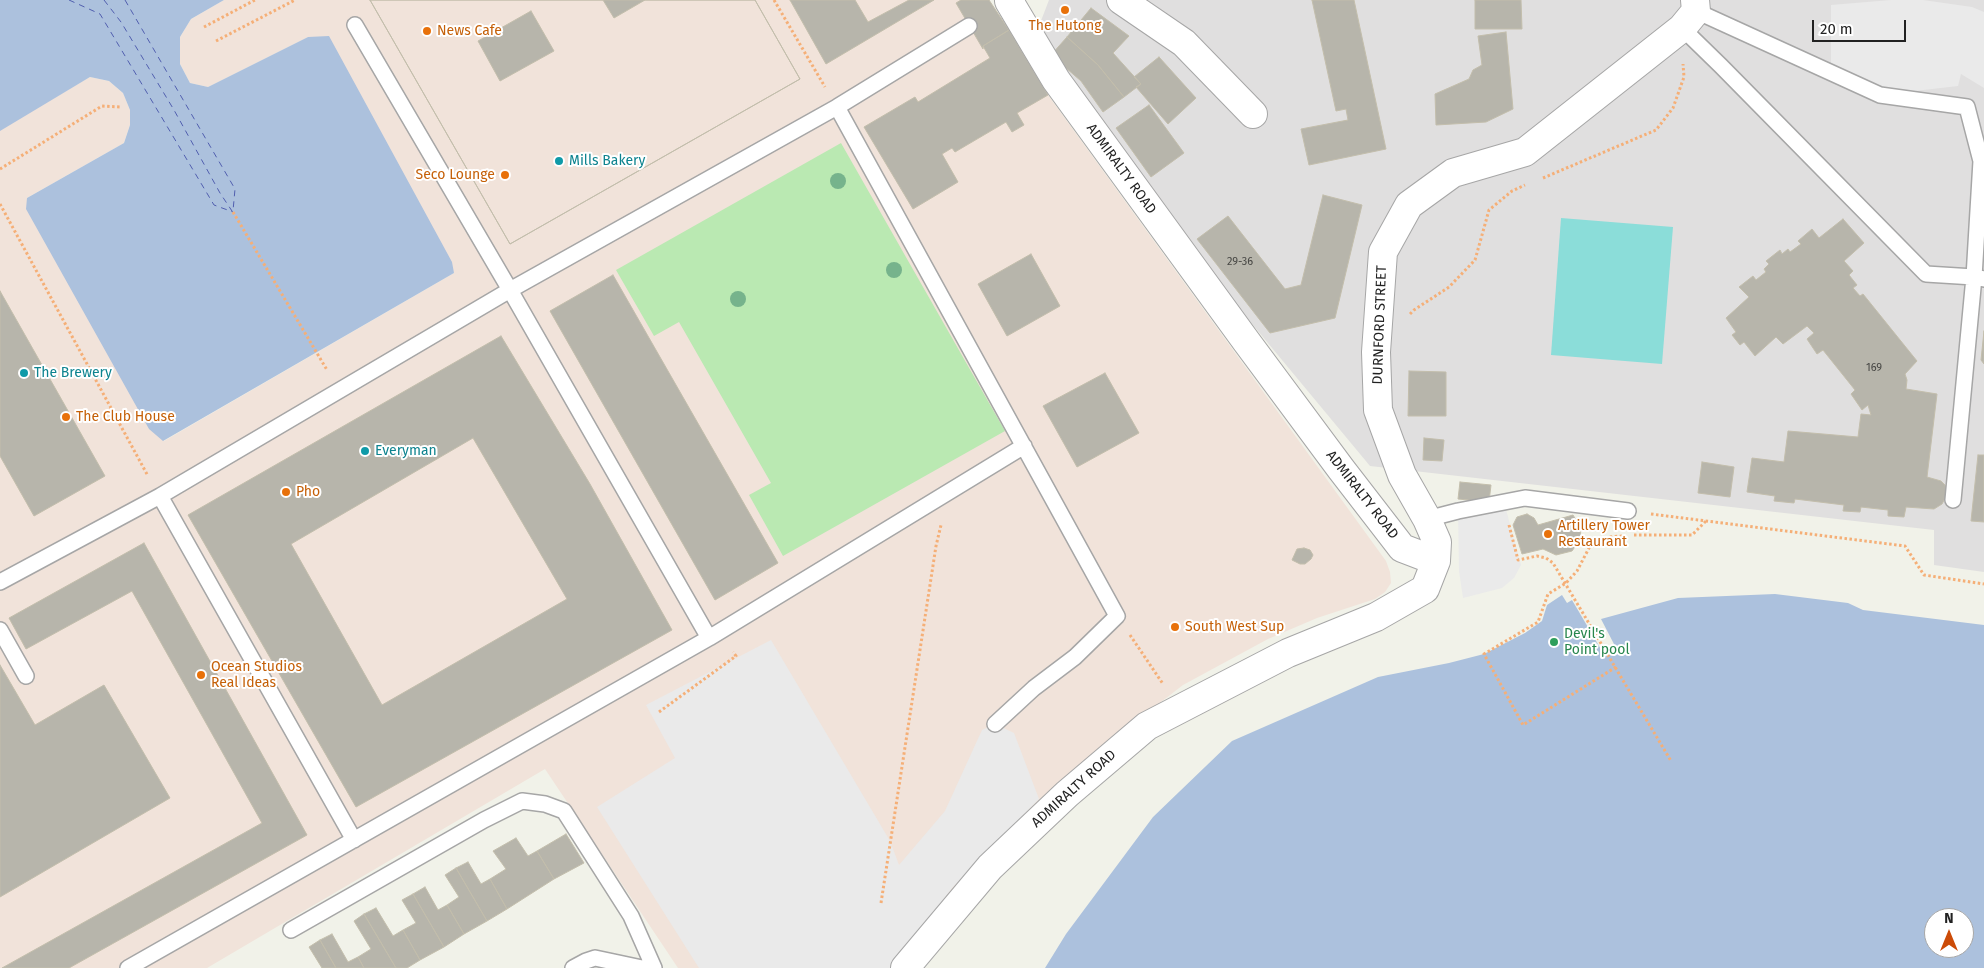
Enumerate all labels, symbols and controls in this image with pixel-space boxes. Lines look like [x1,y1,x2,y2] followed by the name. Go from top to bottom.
[1059,4,1071,16] marker: The Hutong
[1814,10,1908,42] scale bar
[1029,18,1101,34] place label: The Hutong
[1820,20,1853,38] text: 20 m
[437,23,502,39] place label: News Cafe
[421,25,433,37] marker: News Cafe
[1083,120,1159,218] street label: ADMIRALTY ROAD
[569,153,645,169] place label: Mills Bakery
[553,155,565,167] marker: Mills Bakery
[416,167,495,183] place label: Seco Lounge
[499,169,511,181] marker: Seco Lounge
[1227,255,1253,269] house number: 29-36
[1370,265,1390,385] street label: DURNFORD STREET
[1866,361,1882,375] house number: 169
[34,365,112,381] place label: The Brewery
[18,367,30,379] marker: The Brewery
[76,409,175,425] place label: The Club House
[60,411,72,423] marker: The Club House
[375,443,437,459] place label: Everyman
[359,445,371,457] marker: Everyman
[1322,447,1402,543] street label: ADMIRALTY ROAD
[296,484,320,500] place label: Pho
[280,486,292,498] marker: Pho
[1558,518,1650,550] place label: Artillery Tower Restaurant
[1542,528,1554,540] marker: Artillery Tower Restaurant
[1185,619,1284,635] place label: South West Sup
[1169,621,1181,633] marker: South West Sup
[1564,626,1630,658] place label: Devil's Point pool
[1548,636,1560,648] marker: Devil's Point pool
[211,659,302,692] place label: Ocean Studios Real Ideas
[195,669,207,681] marker: Ocean Studios Real Ideas
[1028,747,1120,831] street label: ADMIRALTY ROAD
[1924,908,1974,958] north arrow
[1944,910,1954,927] text: N

